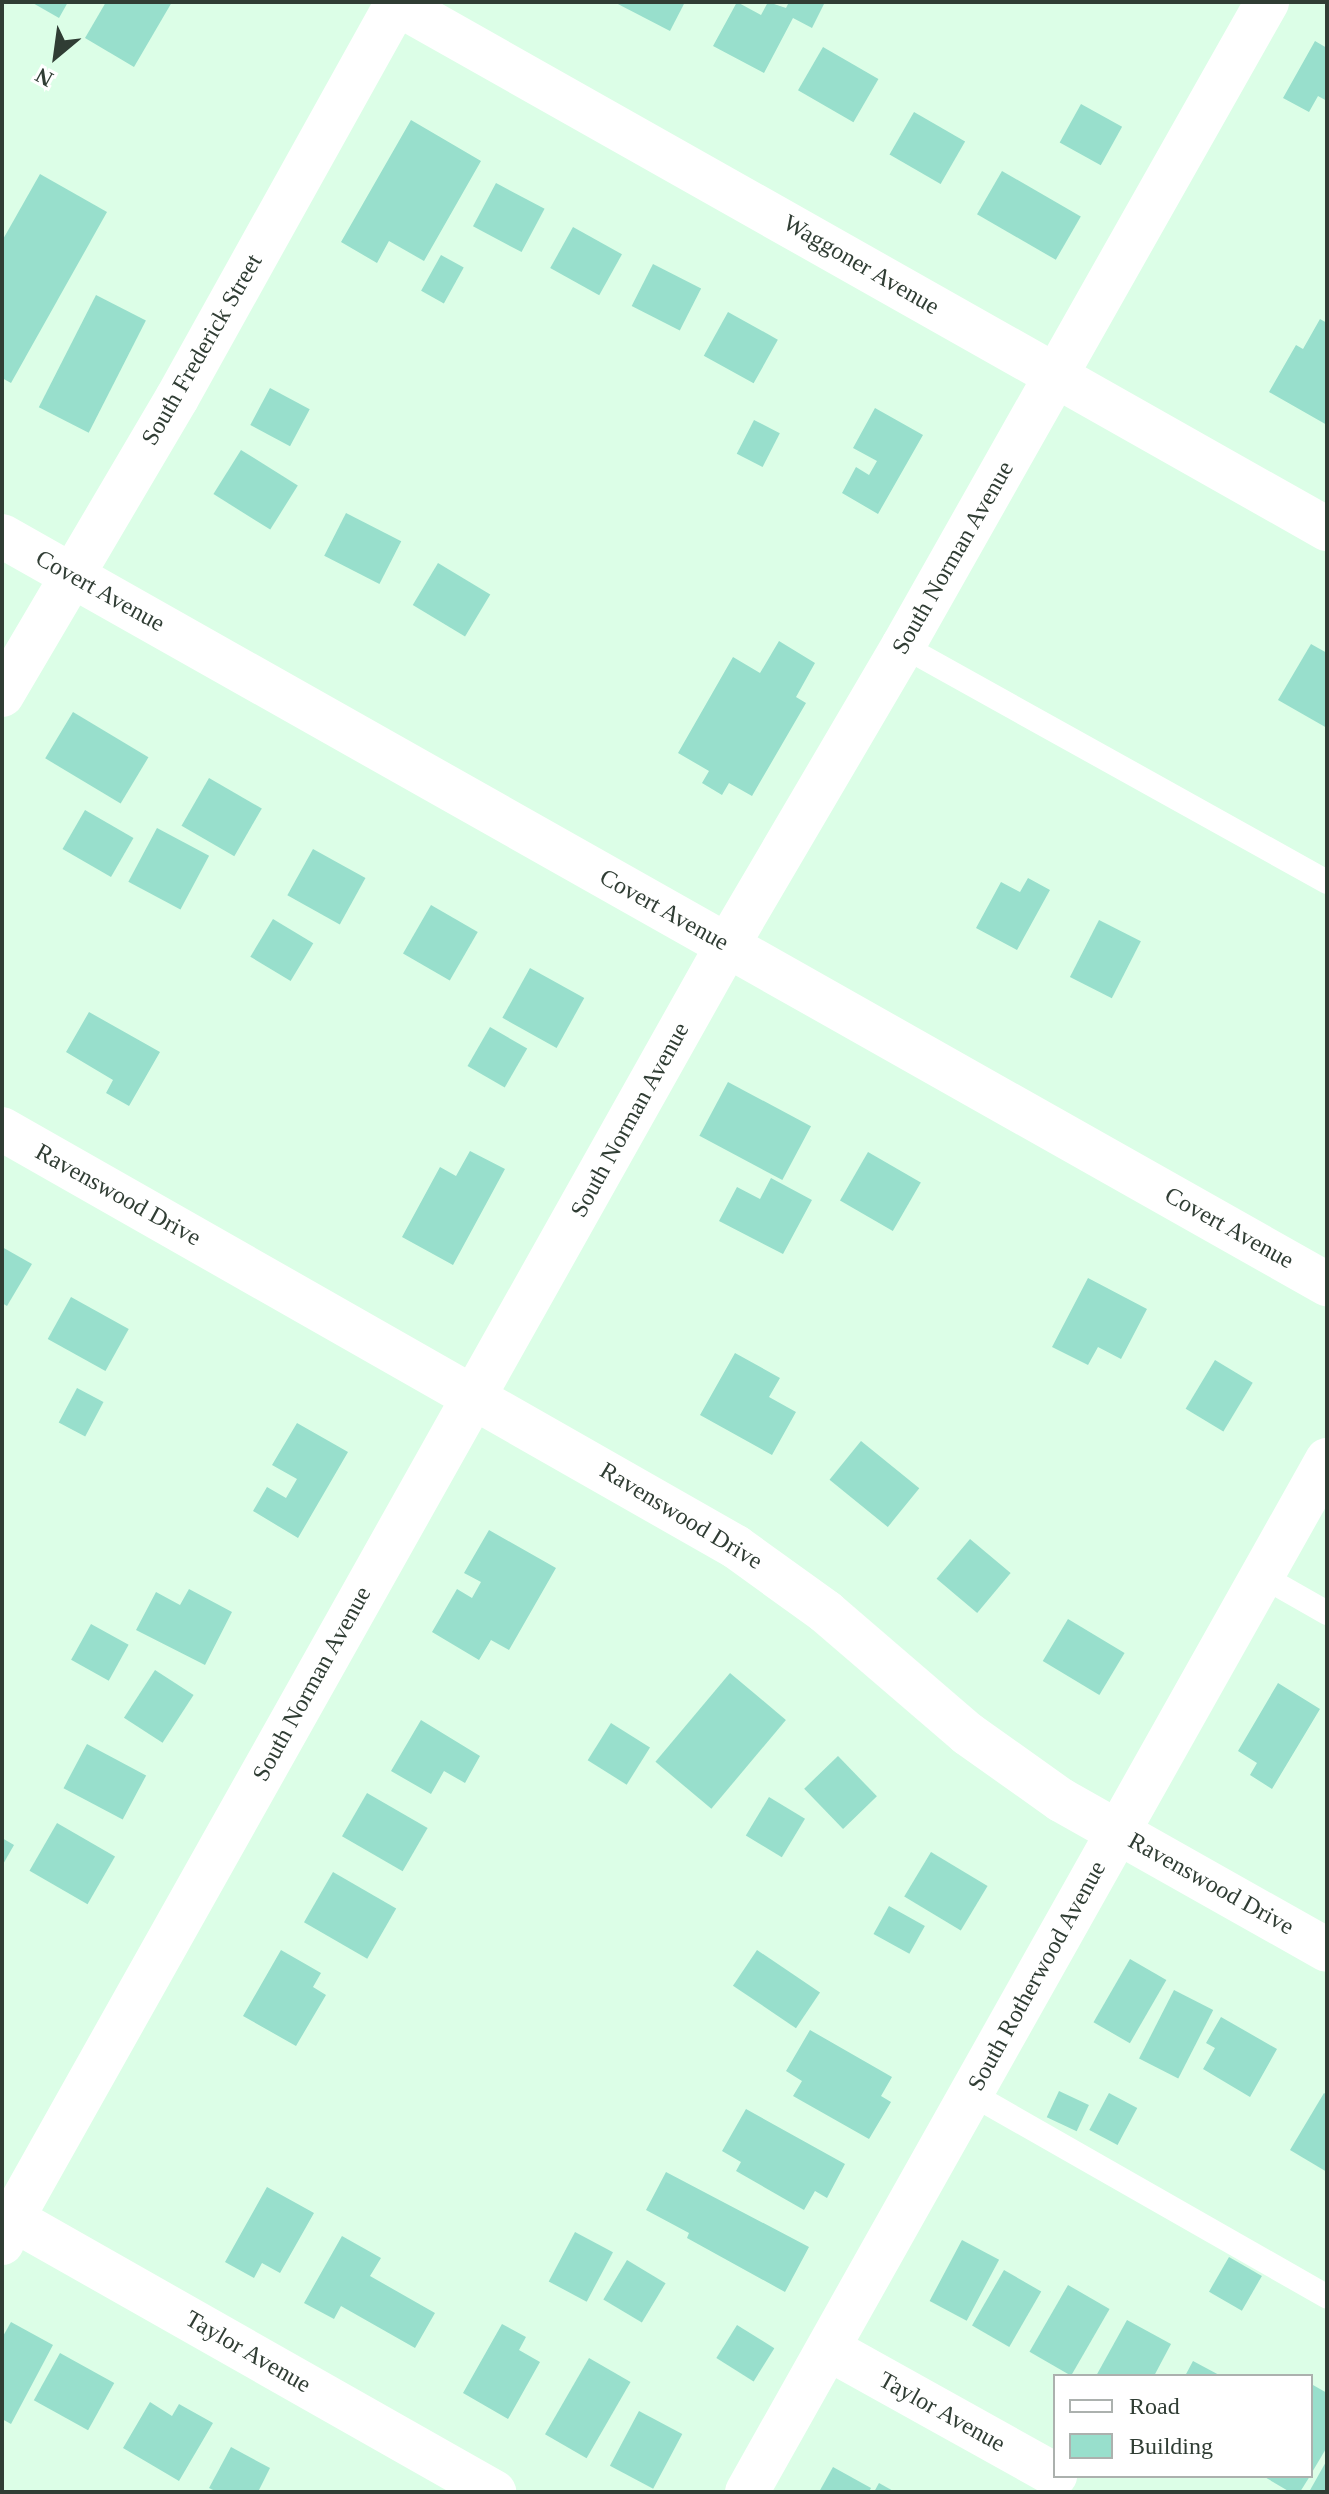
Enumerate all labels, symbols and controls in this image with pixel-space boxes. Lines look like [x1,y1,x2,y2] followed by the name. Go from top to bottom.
[16,16,96,96] north arrow
[31,63,57,92] text: N
[777,208,945,322] street label: Waggoner Avenue
[136,249,268,451] street label: South Frederick Street
[886,456,1020,660] street label: South Norman Avenue
[30,543,170,639] street label: Covert Avenue
[594,862,734,958] street label: Covert Avenue
[564,1017,696,1223] street label: South Norman Avenue
[30,1138,206,1252] street label: Ravenswood Drive
[1159,1180,1299,1276] street label: Covert Avenue
[594,1456,768,1576] street label: Ravenswood Drive
[246,1581,378,1787] street label: South Norman Avenue
[1123,1827,1299,1941] street label: Ravenswood Drive
[961,1856,1113,2096] street label: South Rotherwood Avenue
[180,2304,316,2400] street label: Taylor Avenue
[873,2365,1011,2459] street label: Taylor Avenue
[1053,2374,1313,2478] legend
[1129,2393,1180,2419] text: Road
[1129,2433,1213,2459] text: Building

